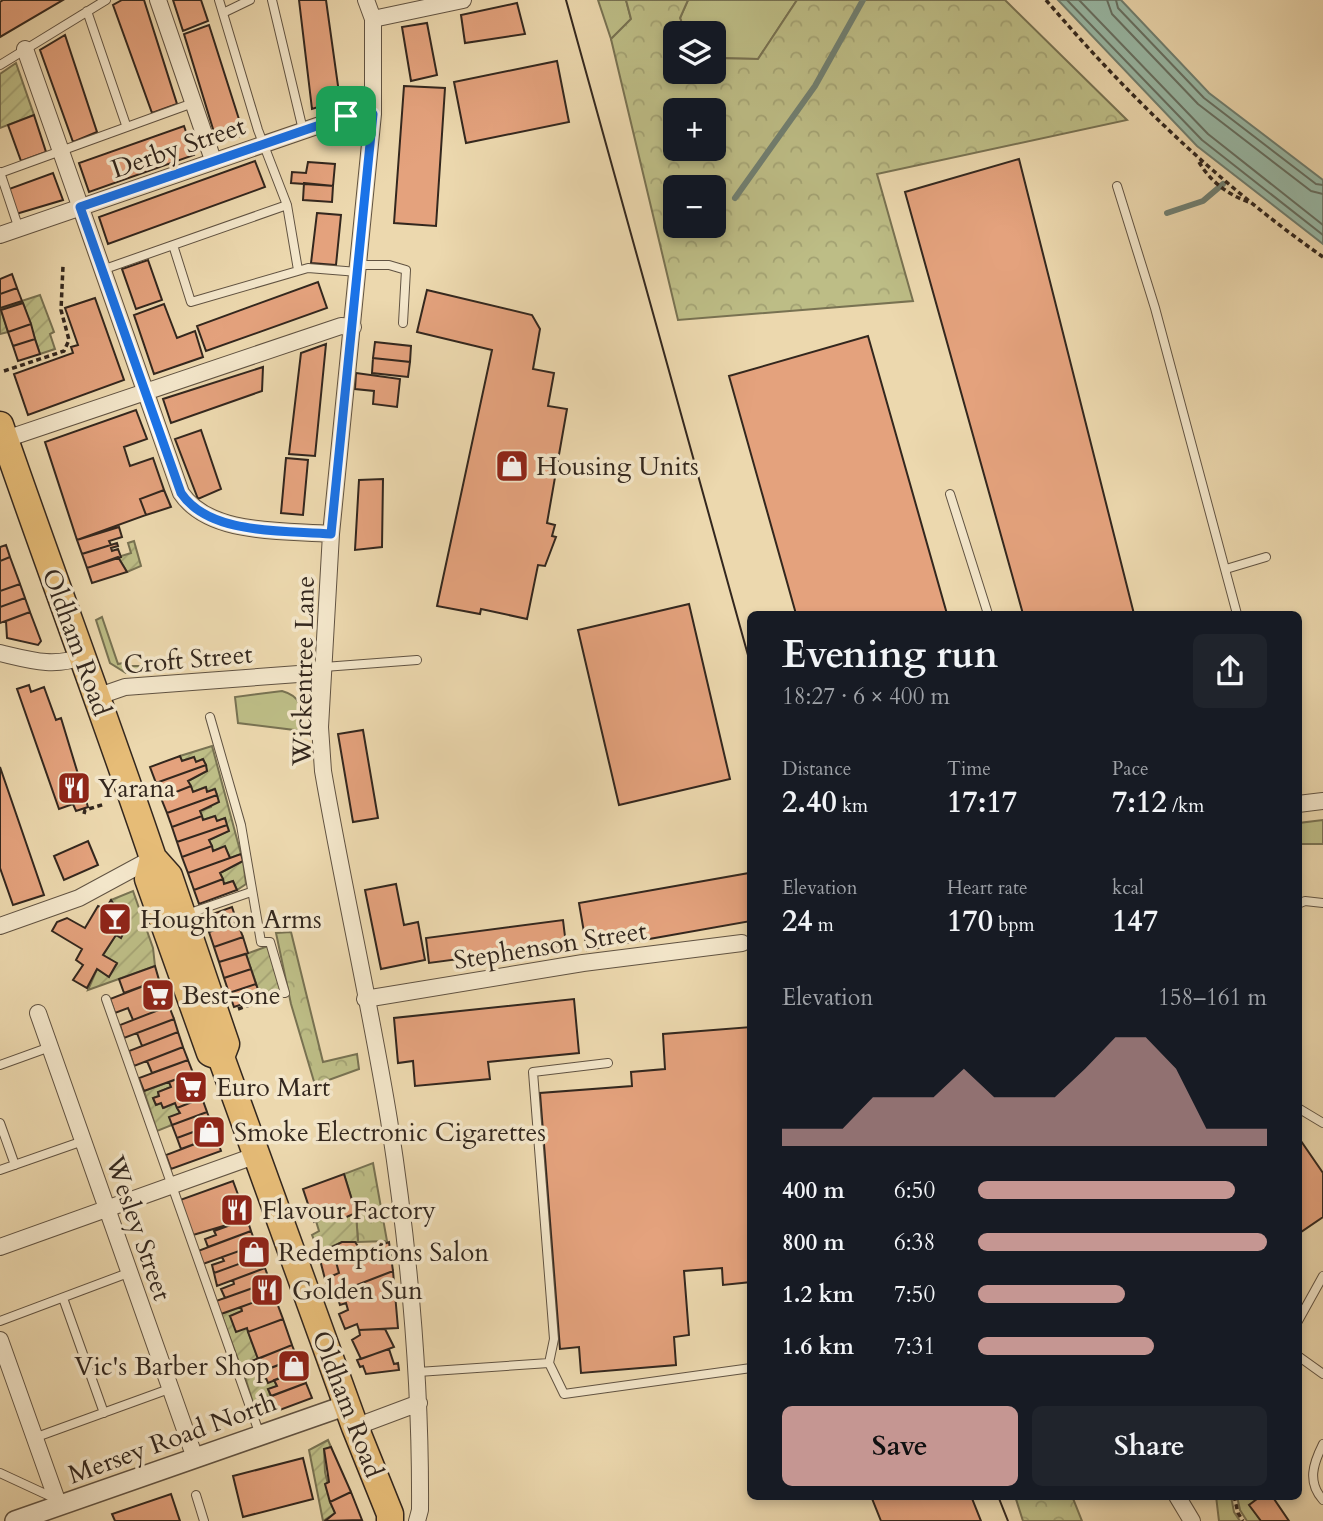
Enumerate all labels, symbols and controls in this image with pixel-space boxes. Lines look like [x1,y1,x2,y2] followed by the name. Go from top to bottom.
[663,21,726,238] map controls
[663,21,726,84] button: layers
[316,86,376,146] pin
[327,97,365,135] icon: arrive
[663,98,726,161] button: +
[106,108,250,187] street label: Derby Street
[663,175,726,238] button: −
[493,447,531,485] shop icon: Housing Units
[536,449,699,484] place label: Housing Units
[34,564,119,721] street label: Oldham Road
[284,576,323,767] street label: Wickentree Lane
[782,629,998,681] text: Evening run
[1193,634,1267,708] button: share
[122,636,254,683] street label: Croft Street
[782,681,950,712] text: 18:27 · 6 × 400 m
[782,756,851,782] text: Distance
[947,756,991,782] text: Time
[1112,756,1149,782] text: Pace
[55,769,93,807] restaurant icon: Yarana
[98,771,175,806] place label: Yarana
[782,782,837,823] text: 2.40
[947,782,1017,823] text: 17:17
[1112,782,1167,823] text: 7:12
[837,793,868,819] text: km
[1167,793,1204,819] text: /km
[782,875,857,901] text: Elevation
[947,875,1028,901] text: Heart rate
[1112,875,1144,901] text: kcal
[96,900,134,938] bar icon: Houghton Arms
[782,901,813,942] text: 24
[947,901,993,942] text: 170
[1112,901,1158,942] text: 147
[140,902,322,937] place label: Houghton Arms
[813,912,834,938] text: m
[993,912,1035,938] text: bpm
[451,913,649,978] street label: Stephenson Street
[139,976,177,1014] supermarket icon: Best-one
[182,978,281,1013] place label: Best-one
[782,982,873,1013] text: Elevation
[1158,982,1267,1013] text: 158–161 m
[172,1068,210,1106] supermarket icon: Euro Mart
[216,1070,330,1105] place label: Euro Mart
[190,1113,228,1151] shop icon: Smoke Electronic Cigarettes
[234,1115,546,1150] place label: Smoke Electronic Cigarettes
[97,1150,180,1305] street label: Wesley Street
[782,1175,845,1206] text: 400 m
[894,1175,935,1206] text: 6:50
[218,1191,256,1229] restaurant icon: Flavour Factory
[262,1193,436,1228] place label: Flavour Factory
[782,1227,845,1258] text: 800 m
[894,1227,935,1258] text: 6:38
[235,1233,273,1271] shop icon: Redemptions Salon
[278,1235,489,1270] place label: Redemptions Salon
[248,1271,286,1309] restaurant icon: Golden Sun
[292,1273,423,1308] place label: Golden Sun
[782,1279,854,1310] text: 1.2 km
[894,1279,935,1310] text: 7:50
[304,1326,392,1483] street label: Oldham Road
[782,1331,854,1362] text: 1.6 km
[894,1331,935,1362] text: 7:31
[275,1347,313,1385] shop icon: Vic's Barber Shop
[74,1349,270,1384] place label: Vic's Barber Shop
[63,1385,281,1492] street label: Mersey Road North
[782,1406,1018,1486] button: Save
[1032,1406,1267,1486] button: Share

